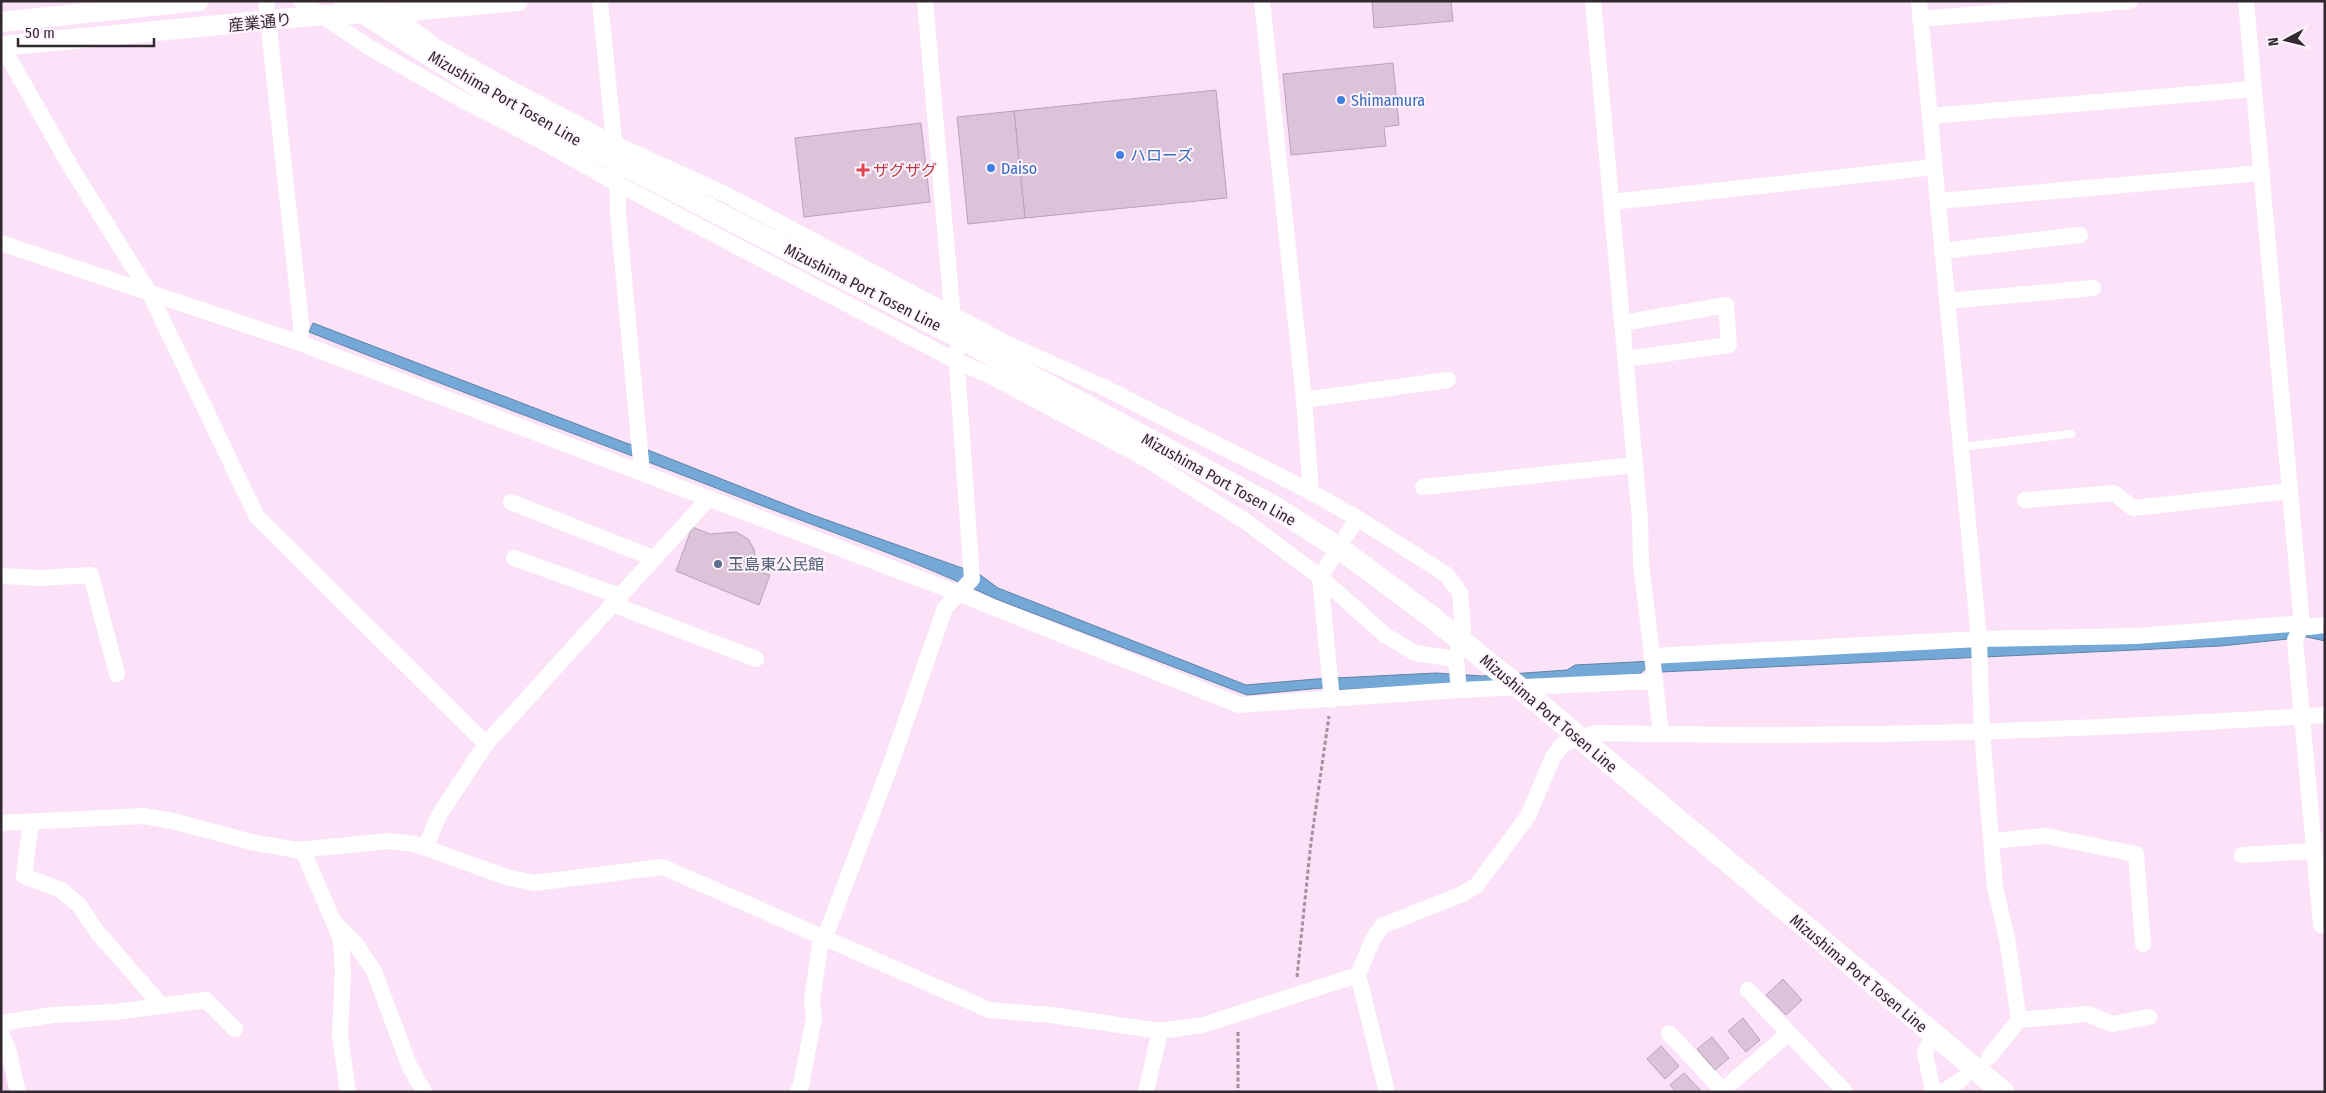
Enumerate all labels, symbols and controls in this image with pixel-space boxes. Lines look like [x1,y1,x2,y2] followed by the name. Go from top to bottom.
[227,10,293,35] street label: 産業通り
[18,15,154,47] scale bar
[2261,15,2311,65] north arrow
[25,24,55,42] text: 50 m
[2265,36,2283,47] text: N
[425,47,585,150] street label: Mizushima Port Tosen Line
[1351,91,1425,110] place label: Shimamura
[1335,94,1347,106] marker: Shimamura
[1130,146,1193,165] place label: ハローズ
[1114,149,1126,161] marker: ハローズ
[1001,159,1037,178] place label: Daiso
[873,161,937,180] place label: ザグザグ
[985,162,997,174] marker: Daiso
[857,164,869,176] marker: ザグザグ
[781,240,944,335] street label: Mizushima Port Tosen Line
[1138,429,1299,530] street label: Mizushima Port Tosen Line
[728,555,824,574] place label: 玉島東公民館
[712,558,724,570] marker: 玉島東公民館
[1476,650,1621,776] street label: Mizushima Port Tosen Line
[1786,910,1931,1036] street label: Mizushima Port Tosen Line

